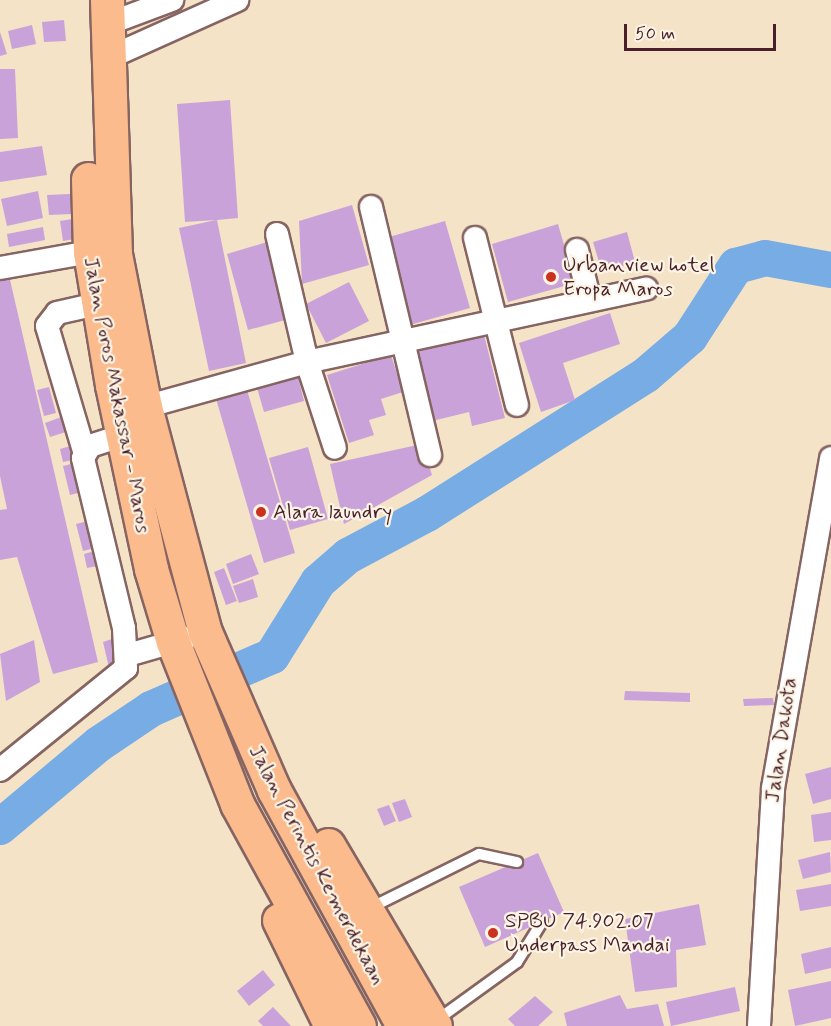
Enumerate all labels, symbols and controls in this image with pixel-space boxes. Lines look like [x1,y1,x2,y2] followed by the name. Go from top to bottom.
[627,12,778,50] scale bar
[635,22,675,46] text: 50 m
[563,252,715,302] place label: Urbanview hotel Eropa Maros
[78,257,156,533] street label: Jalan Poros Makassar - Maros
[544,270,558,284] marker: Urbanview hotel Eropa Maros
[273,499,395,525] place label: Alara laundry
[254,505,268,519] marker: Alara laundry
[760,676,802,804] street label: Jalan Dakota
[242,739,392,991] street label: Jalan Perintis Kemerdekaan
[505,908,670,958] place label: SPBU 74.902.07 Underpass Mandai
[486,926,500,940] marker: SPBU 74.902.07 Underpass Mandai

